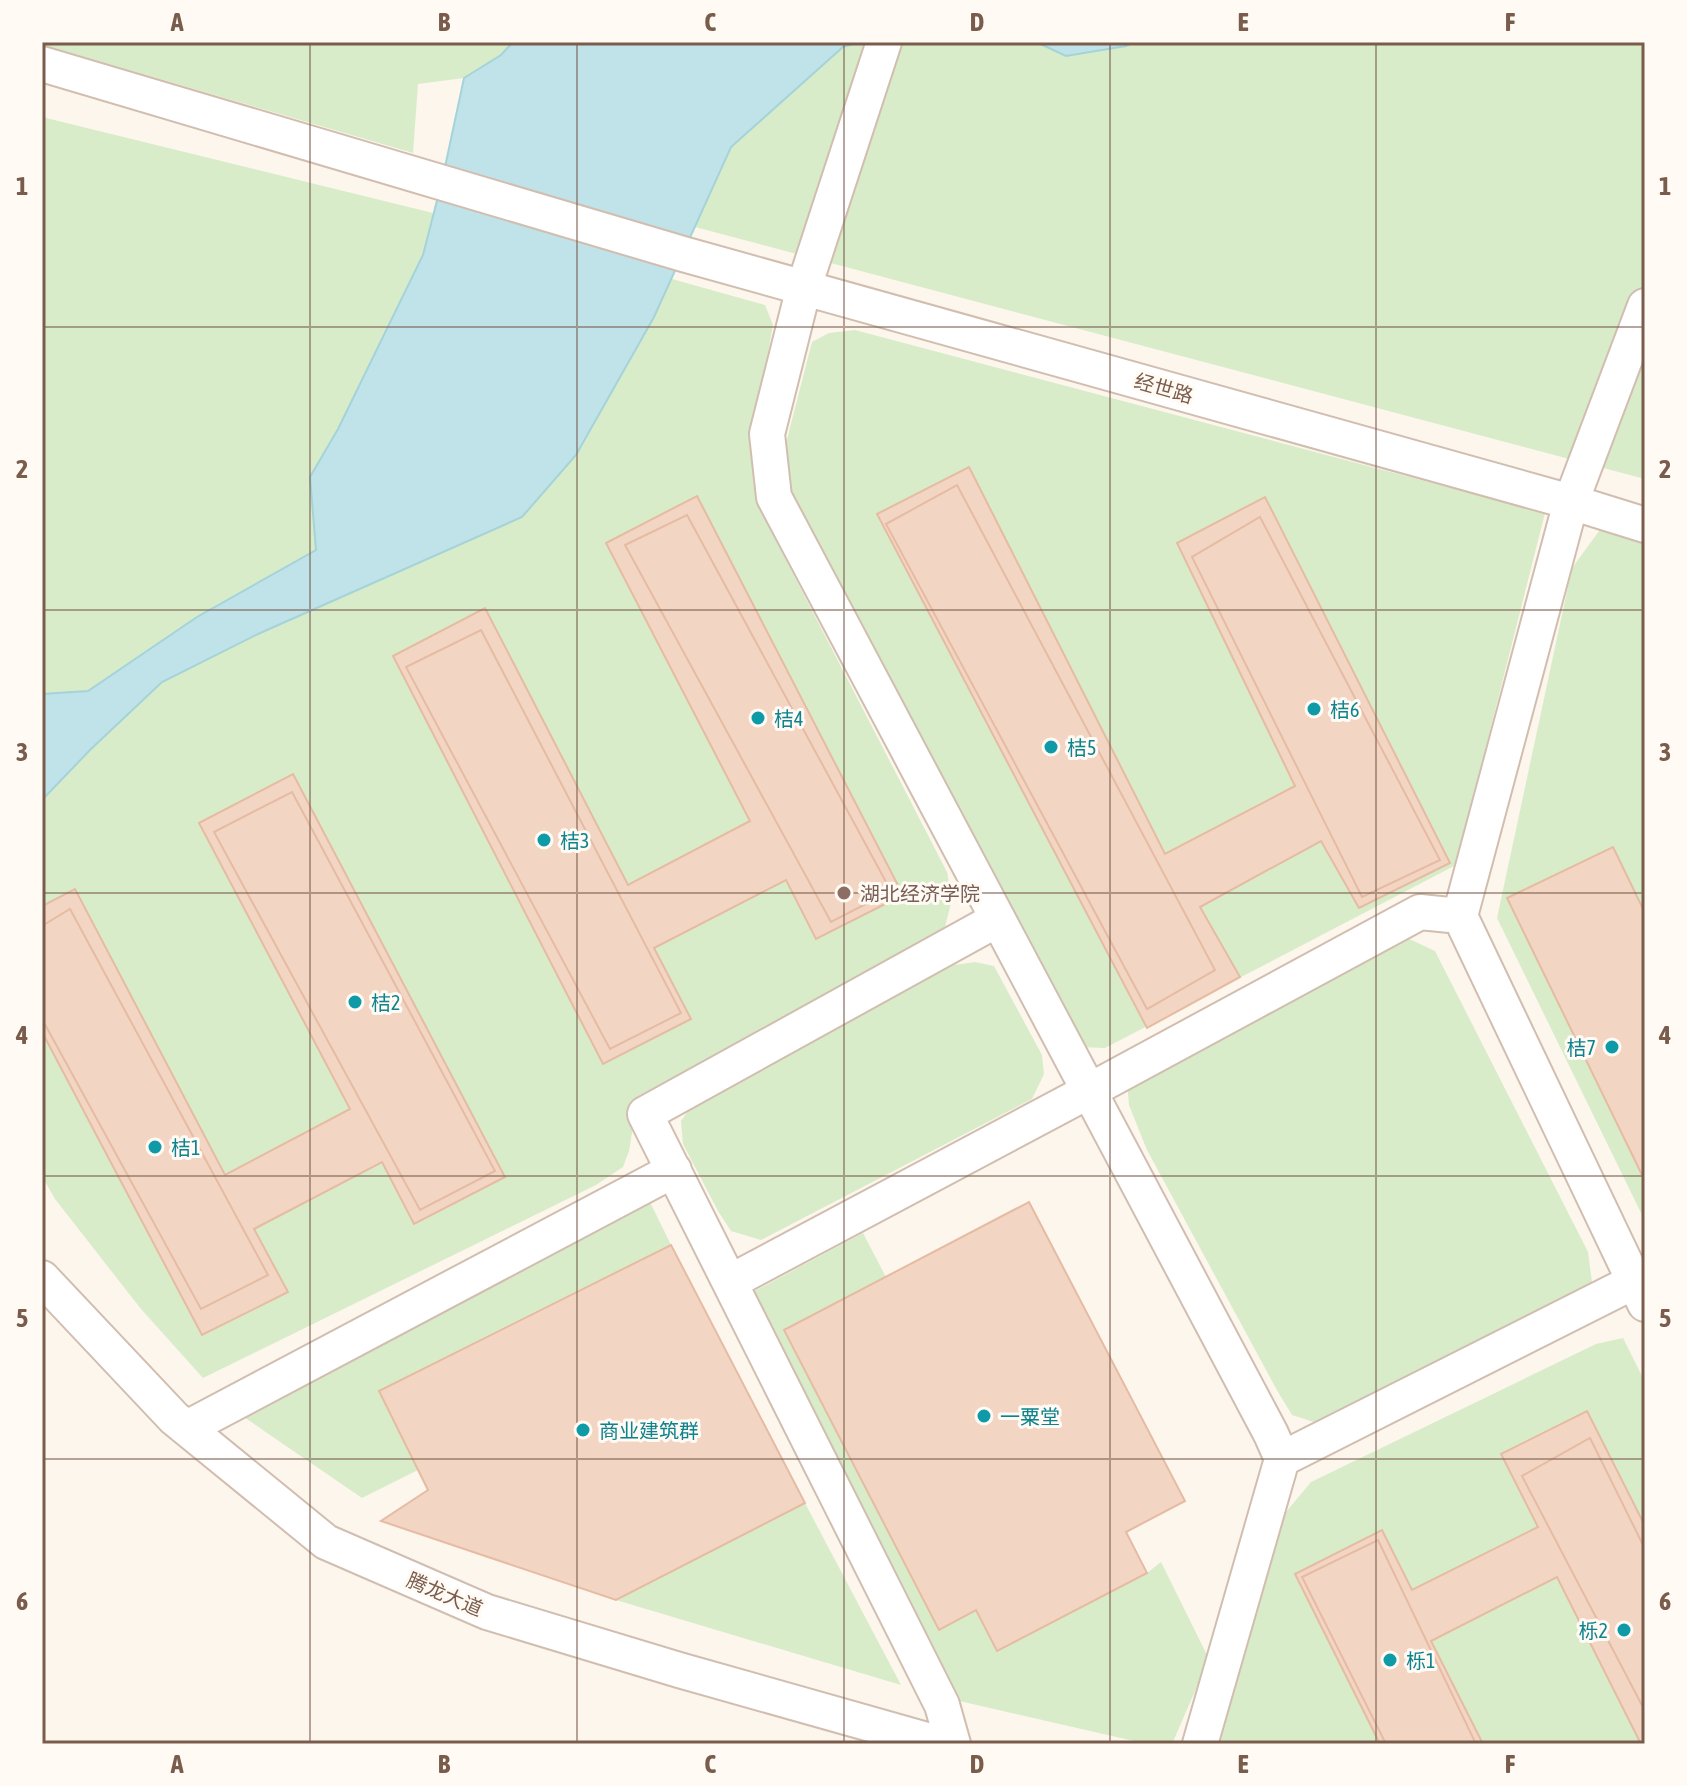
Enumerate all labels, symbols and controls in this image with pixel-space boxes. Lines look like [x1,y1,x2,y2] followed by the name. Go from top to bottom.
[170,7,184,37] text: A
[438,7,451,37] text: B
[704,7,716,37] text: C
[970,7,984,37] text: D
[1237,7,1249,37] text: E
[1505,7,1516,37] text: F
[16,171,28,201] text: 1
[1659,171,1671,201] text: 1
[1132,369,1196,407] street label: 经世路
[16,454,28,484] text: 2
[1659,454,1671,484] text: 2
[1330,698,1359,721] place label: 桔6
[1305,700,1323,718] marker: 桔6
[774,707,803,730] place label: 桔4
[749,709,767,727] marker: 桔4
[1067,736,1096,759] place label: 桔5
[16,737,28,767] text: 3
[1659,737,1671,767] text: 3
[1042,738,1060,756] marker: 桔5
[560,829,589,852] place label: 桔3
[535,831,553,849] marker: 桔3
[860,882,980,905] place label: 湖北经济学院
[835,884,853,902] marker: 湖北经济学院
[371,991,400,1014] place label: 桔2
[346,993,364,1011] marker: 桔2
[15,1020,28,1050] text: 4
[1658,1020,1671,1050] text: 4
[1567,1036,1596,1059] place label: 桔7
[1603,1038,1621,1056] marker: 桔7
[171,1136,200,1159] place label: 桔1
[146,1138,164,1156] marker: 桔1
[16,1303,28,1333] text: 5
[1659,1303,1671,1333] text: 5
[1000,1405,1060,1428] place label: 一粟堂
[975,1407,993,1425] marker: 一粟堂
[599,1419,699,1442] place label: 商业建筑群
[574,1421,592,1439] marker: 商业建筑群
[404,1568,486,1620] street label: 腾龙大道
[16,1586,28,1616] text: 6
[1659,1586,1671,1616] text: 6
[1579,1619,1608,1642] place label: 栎2
[1615,1621,1633,1639] marker: 栎2
[1406,1649,1435,1672] place label: 栎1
[1381,1651,1399,1669] marker: 栎1
[170,1749,184,1779] text: A
[438,1749,451,1779] text: B
[704,1749,716,1779] text: C
[970,1749,984,1779] text: D
[1237,1749,1249,1779] text: E
[1505,1749,1516,1779] text: F

